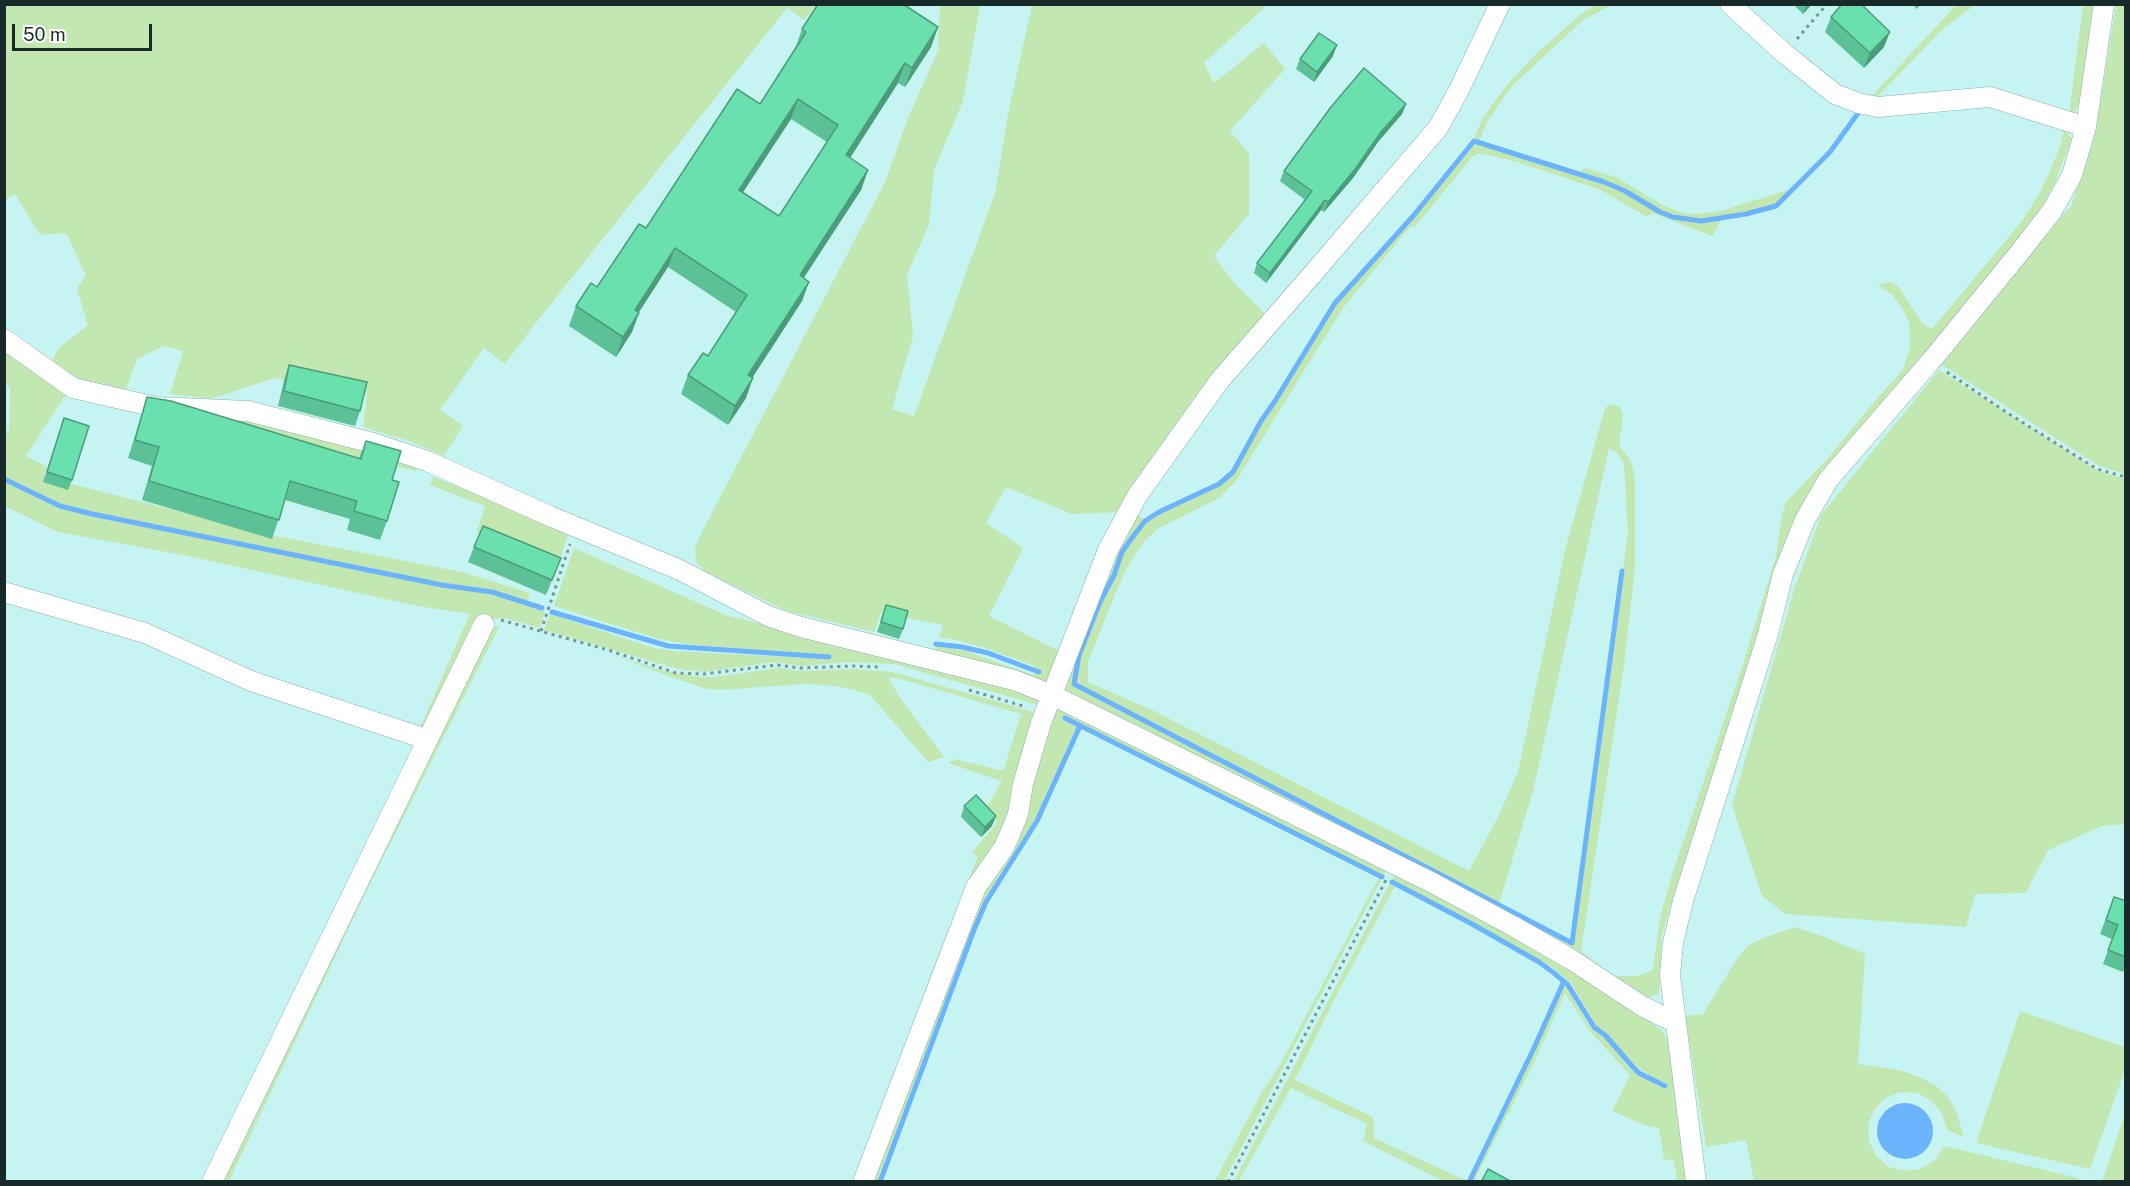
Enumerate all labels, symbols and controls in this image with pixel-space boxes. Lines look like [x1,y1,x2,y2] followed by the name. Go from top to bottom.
[15,12,154,50] scale bar
[23,24,66,45] text: 50 m

